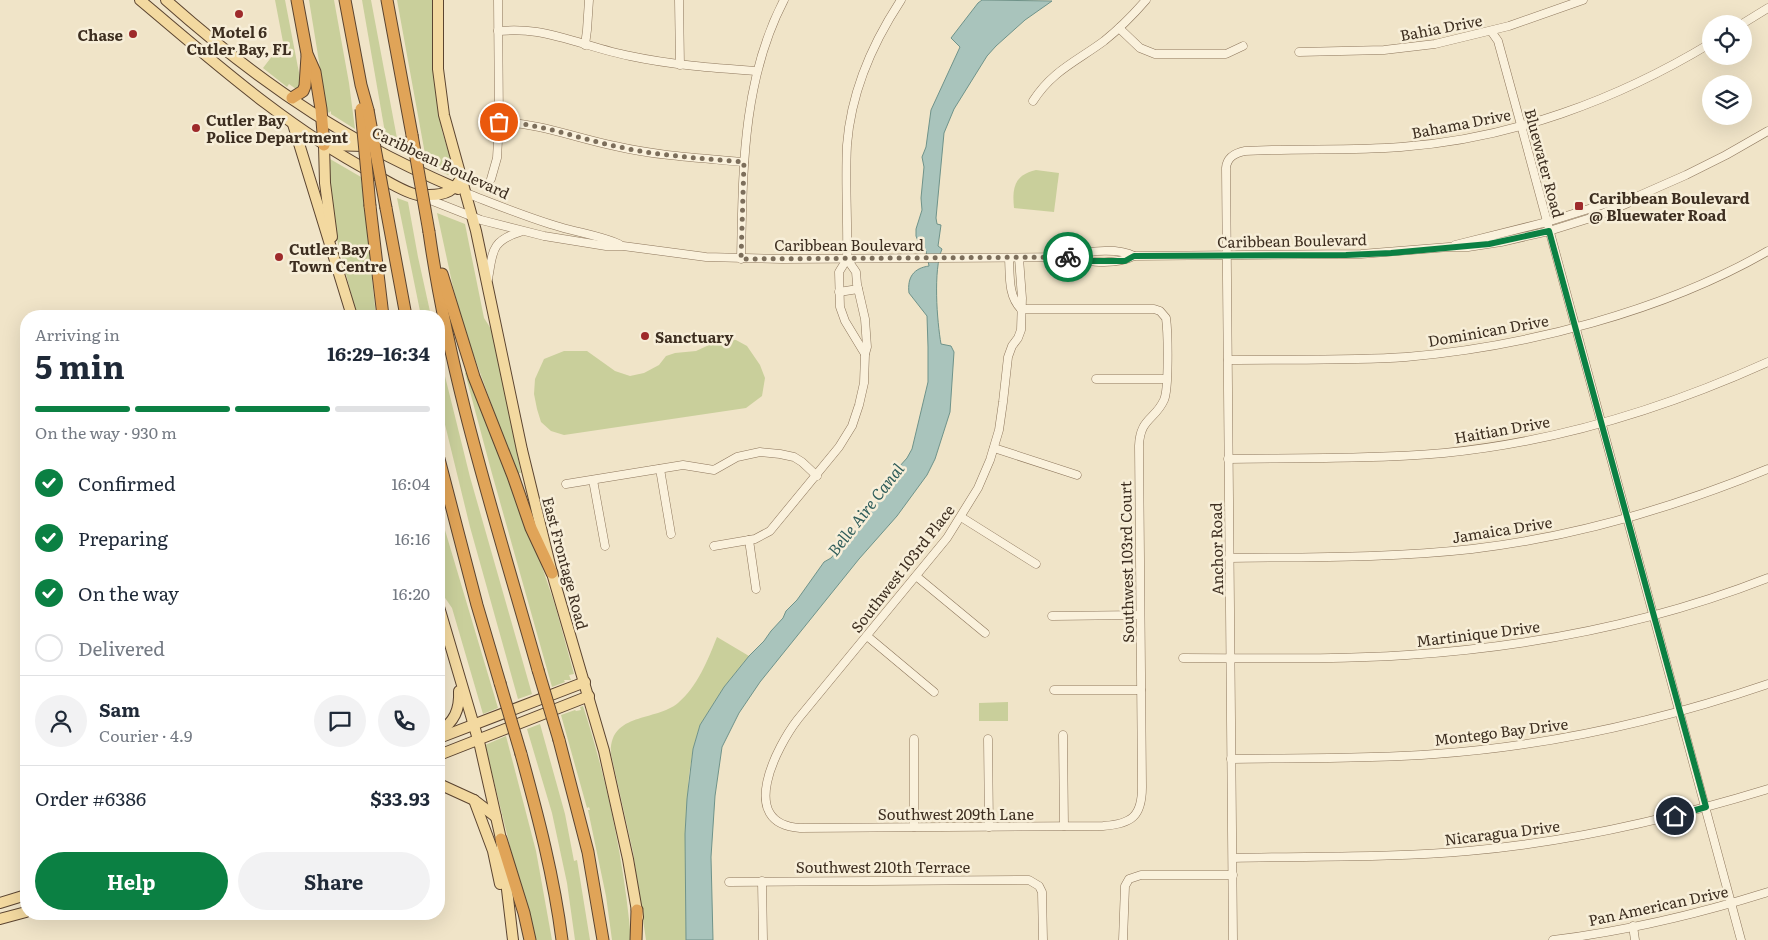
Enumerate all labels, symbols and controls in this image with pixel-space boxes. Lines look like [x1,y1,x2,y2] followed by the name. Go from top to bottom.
[233,8,245,20] marker: Motel 6 Cutler Bay, FL
[1398,8,1484,46] street label: Bahia Drive
[1702,15,1752,125] map controls
[1702,15,1752,65] button: locate
[186,20,292,60] place label: Motel 6 Cutler Bay, FL
[78,23,124,46] place label: Chase
[127,28,139,40] marker: Chase
[1702,75,1752,125] button: layers
[478,101,520,143] pin
[1409,102,1513,144] street label: Bahama Drive
[1519,106,1571,220] street label: Bluewater Road
[206,108,348,148] place label: Cutler Bay Police Department
[485,108,513,136] icon: bag
[368,120,514,204] street label: Caribbean Boulevard
[190,122,202,134] marker: Cutler Bay Police Department
[1589,186,1750,226] place label: Caribbean Boulevard @ Bluewater Road
[1573,200,1585,212] marker: Caribbean Boulevard @ Bluewater Road
[1217,227,1367,253] street label: Caribbean Boulevard
[1043,232,1093,282] courier
[774,233,924,256] street label: Caribbean Boulevard
[289,237,388,277] place label: Cutler Bay Town Centre
[1054,243,1082,271] icon: bike
[273,251,285,263] marker: Cutler Bay Town Centre
[1426,308,1550,352] street label: Dominican Drive
[35,322,120,346] text: Arriving in
[655,325,734,348] place label: Sanctuary
[639,330,651,342] marker: Sanctuary
[327,339,430,367] text: 16:29–16:34
[35,341,125,389] text: 5 min
[1452,409,1552,449] street label: Haitian Drive
[35,420,177,444] text: On the way · 930 m
[821,457,909,560] water label: Belle Aire Canal
[35,469,63,497] icon: check
[78,469,176,497] text: Confirmed
[392,471,430,495] text: 16:04
[1113,481,1139,643] street label: Southwest 103rd Court
[537,494,595,632] street label: East Frontage Road
[845,499,960,637] street label: Southwest 103rd Place
[1204,502,1228,596] street label: Anchor Road
[1450,510,1554,548] street label: Jamaica Drive
[35,524,63,552] icon: check
[78,524,168,552] text: Preparing
[394,526,430,550] text: 16:16
[35,579,63,607] icon: check
[78,579,179,607] text: On the way
[392,581,430,605] text: 16:20
[1415,614,1541,652] street label: Martinique Drive
[78,634,165,662] text: Delivered
[35,695,87,747] button: person
[99,695,140,723] text: Sam
[314,695,366,747] button: chat
[378,695,430,747] button: phone
[1433,711,1569,751] street label: Montego Bay Drive
[99,723,192,747] text: Courier · 4.9
[35,784,146,812] text: Order #6386
[370,784,430,812] text: $33.93
[1654,795,1696,837] pin
[878,802,1034,825] street label: Southwest 209th Lane
[1661,802,1689,830] icon: home
[1443,813,1561,850] street label: Nicaragua Drive
[35,852,228,910] button: Help
[238,852,430,910] button: Share
[796,855,970,878] street label: Southwest 210th Terrace
[1586,879,1730,931] street label: Pan American Drive

